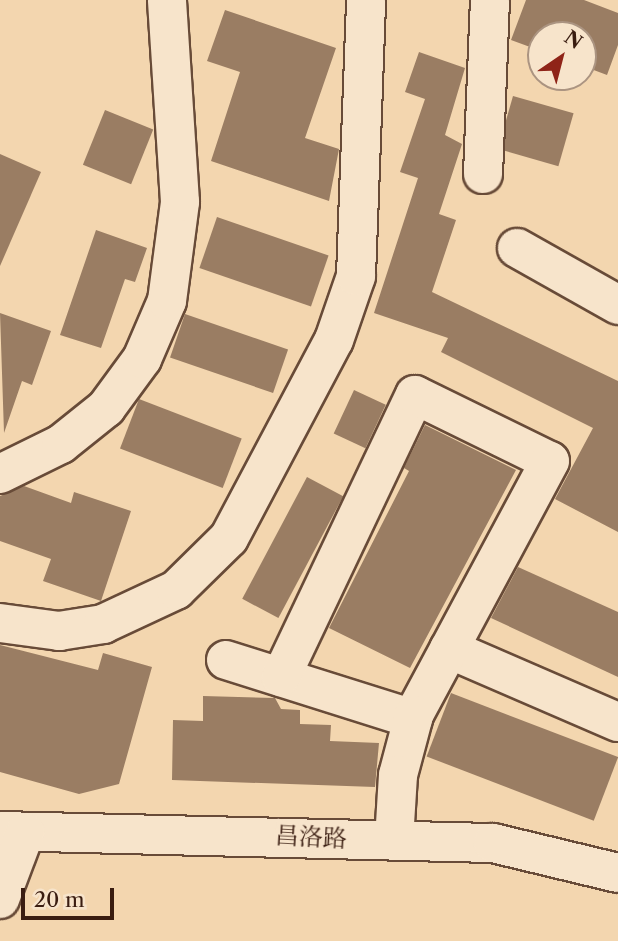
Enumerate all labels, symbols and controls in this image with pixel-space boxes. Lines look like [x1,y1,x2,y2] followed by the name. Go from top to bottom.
[527,21,597,91] north arrow
[560,26,587,54] text: N
[274,821,348,853] street label: 昌洛路
[24,874,117,918] scale bar
[34,887,85,912] text: 20 m

